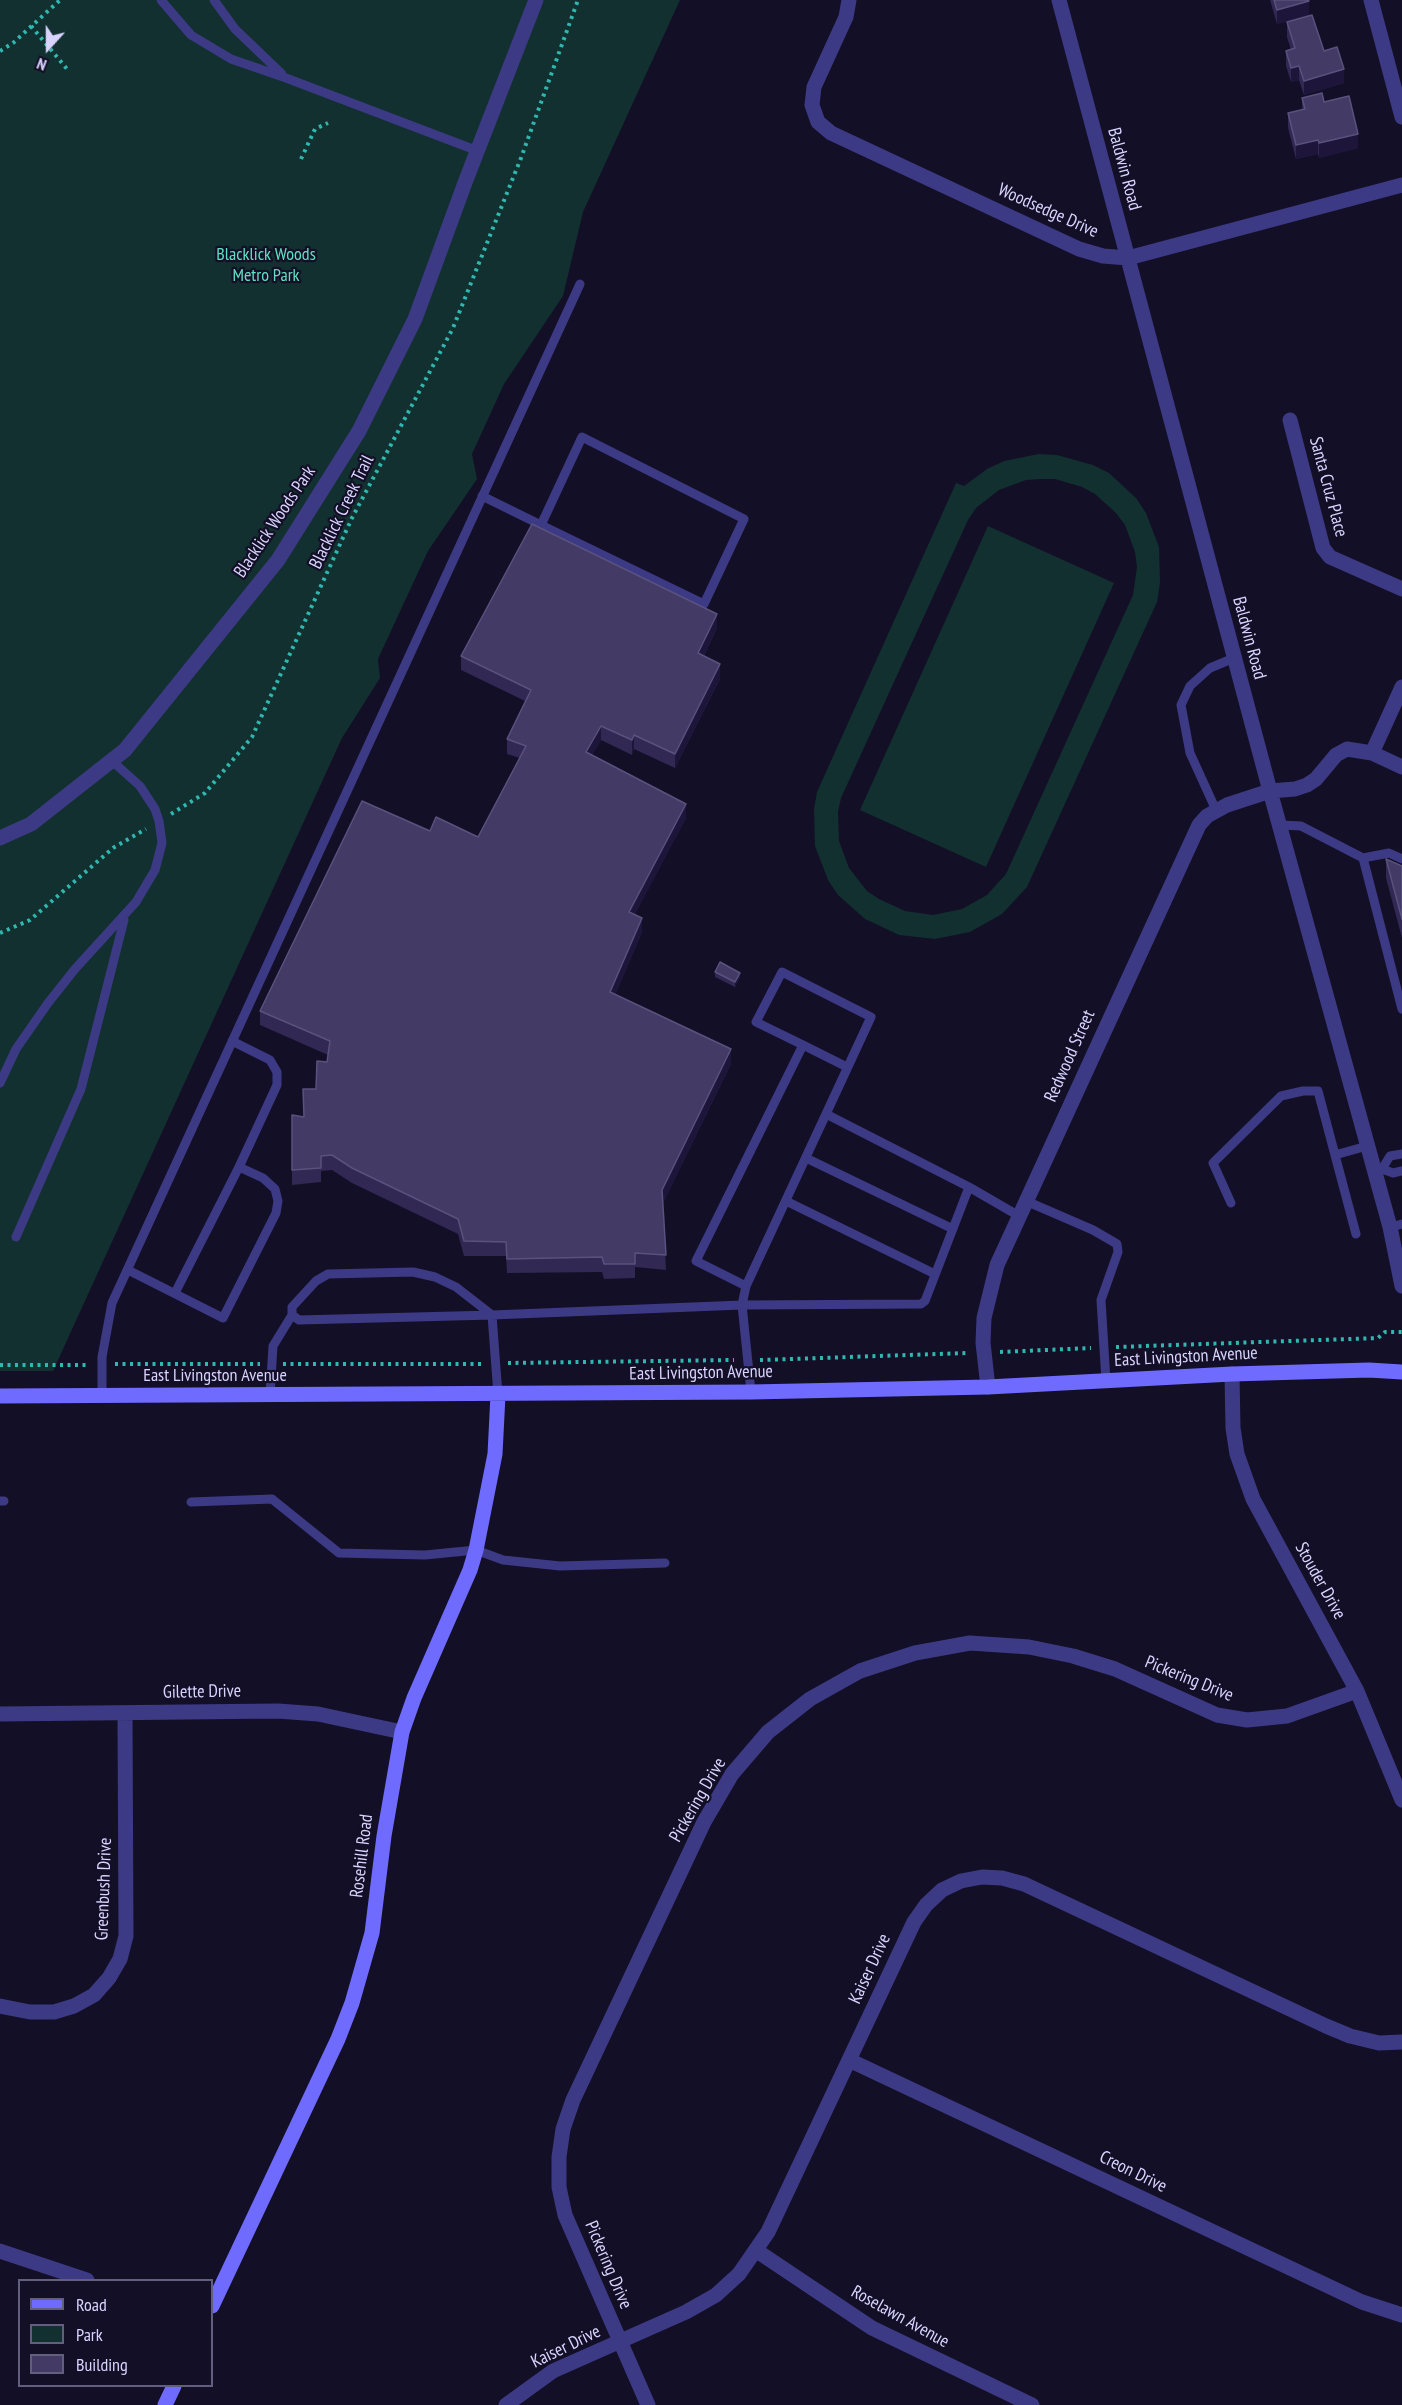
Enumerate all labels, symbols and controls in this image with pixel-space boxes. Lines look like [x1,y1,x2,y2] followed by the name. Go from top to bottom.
[18,18,78,78] north arrow
[34,54,49,76] text: N
[1103,125,1145,213] street label: Baldwin Road
[994,179,1102,243] street label: Woodsedge Drive
[216,244,316,286] park label: Blacklick Woods Metro Park
[1304,435,1352,539] street label: Santa Cruz Place
[305,452,379,572] street label: Blacklick Creek Trail
[230,462,320,582] street label: Blacklick Woods Park
[1228,594,1270,682] street label: Baldwin Road
[1040,1007,1100,1105] street label: Redwood Street
[1114,1342,1258,1372] street label: East Livingston Avenue
[629,1361,773,1385] street label: East Livingston Avenue
[143,1365,287,1387] street label: East Livingston Avenue
[1290,1539,1350,1623] street label: Stouder Drive
[1142,1651,1236,1707] street label: Pickering Drive
[163,1681,241,1703] street label: Gilette Drive
[665,1754,731,1846] street label: Pickering Drive
[346,1813,378,1899] street label: Rosehill Road
[91,1837,117,1941] street label: Greenbush Drive
[844,1931,896,2007] street label: Kaiser Drive
[1096,2146,1170,2198] street label: Creon Drive
[580,2218,636,2312] street label: Pickering Drive
[18,2279,213,2387] legend
[847,2281,953,2353] street label: Roselawn Avenue
[76,2293,107,2316] text: Road
[528,2321,604,2373] street label: Kaiser Drive
[76,2323,103,2346] text: Park
[76,2353,128,2376] text: Building

